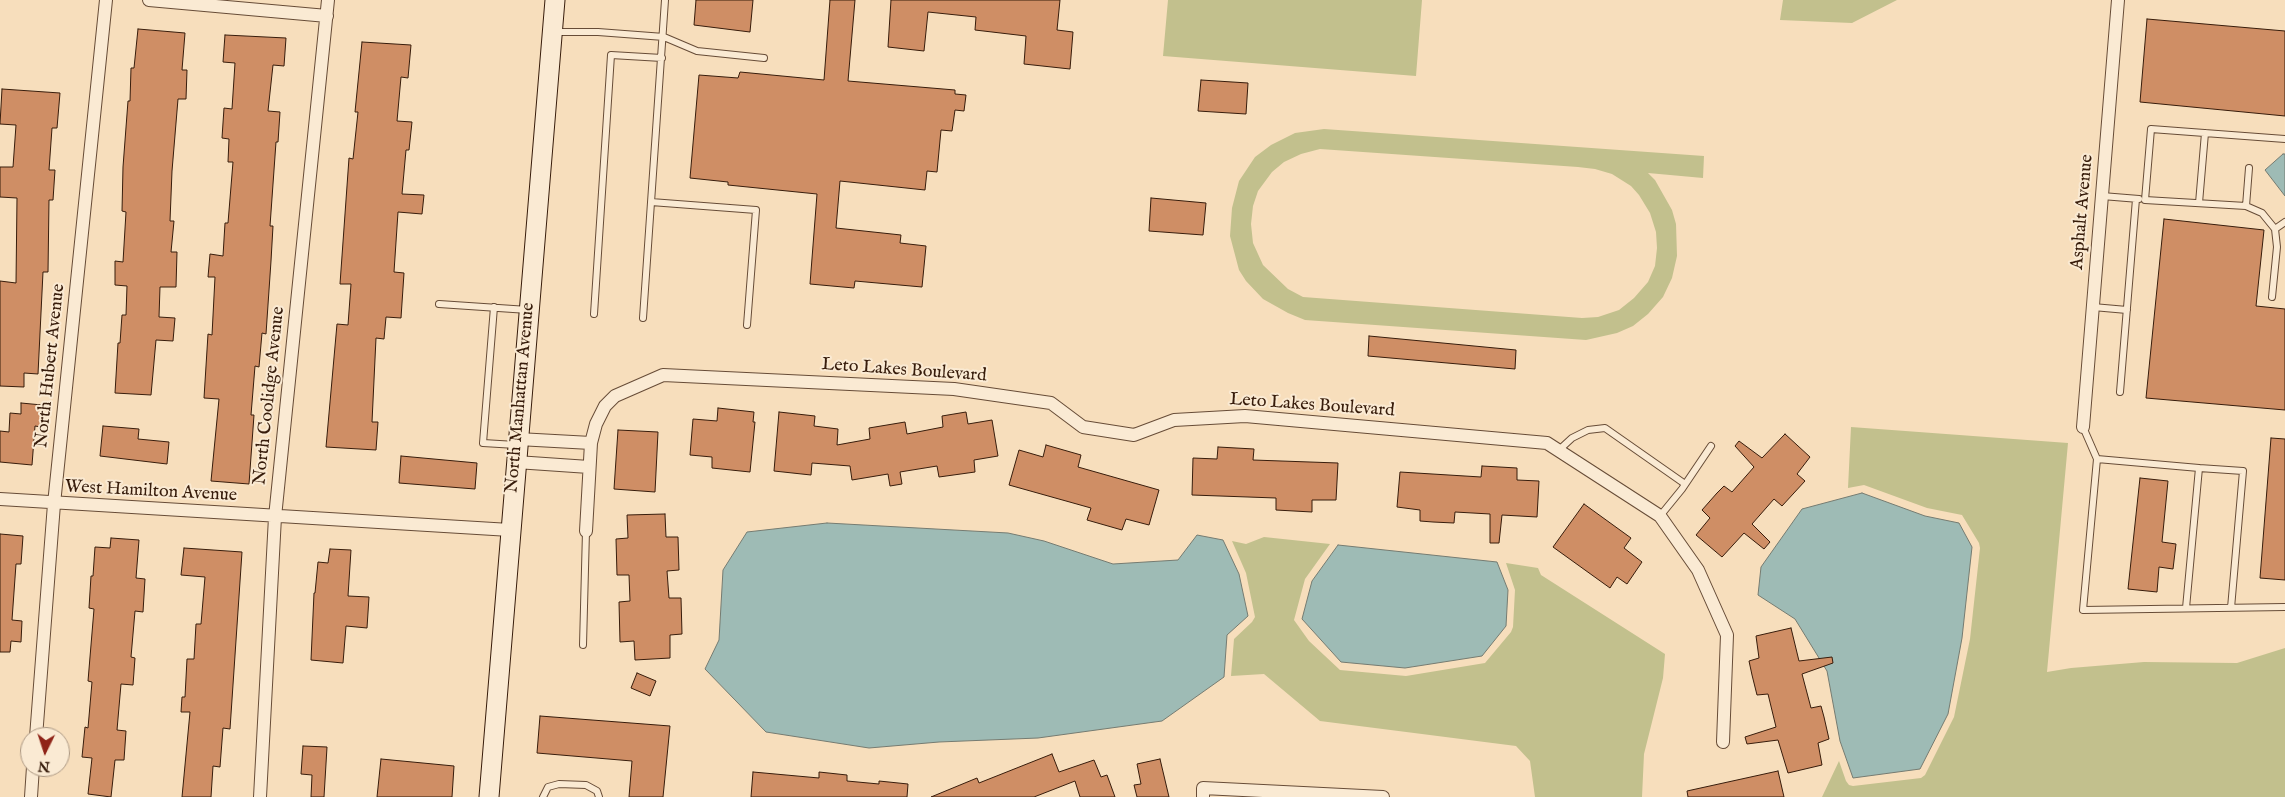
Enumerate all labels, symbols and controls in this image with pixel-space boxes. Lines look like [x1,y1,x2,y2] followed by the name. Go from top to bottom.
[2067,153,2099,271] street label: Asphalt Avenue
[32,283,70,449] street label: North Hubert Avenue
[502,302,540,494] street label: North Manhattan Avenue
[250,306,290,486] street label: North Coolidge Avenue
[821,354,987,388] street label: Leto Lakes Boulevard
[1229,389,1395,423] street label: Leto Lakes Boulevard
[64,477,238,507] street label: West Hamilton Avenue
[20,727,70,777] north arrow
[37,757,51,775] text: N

